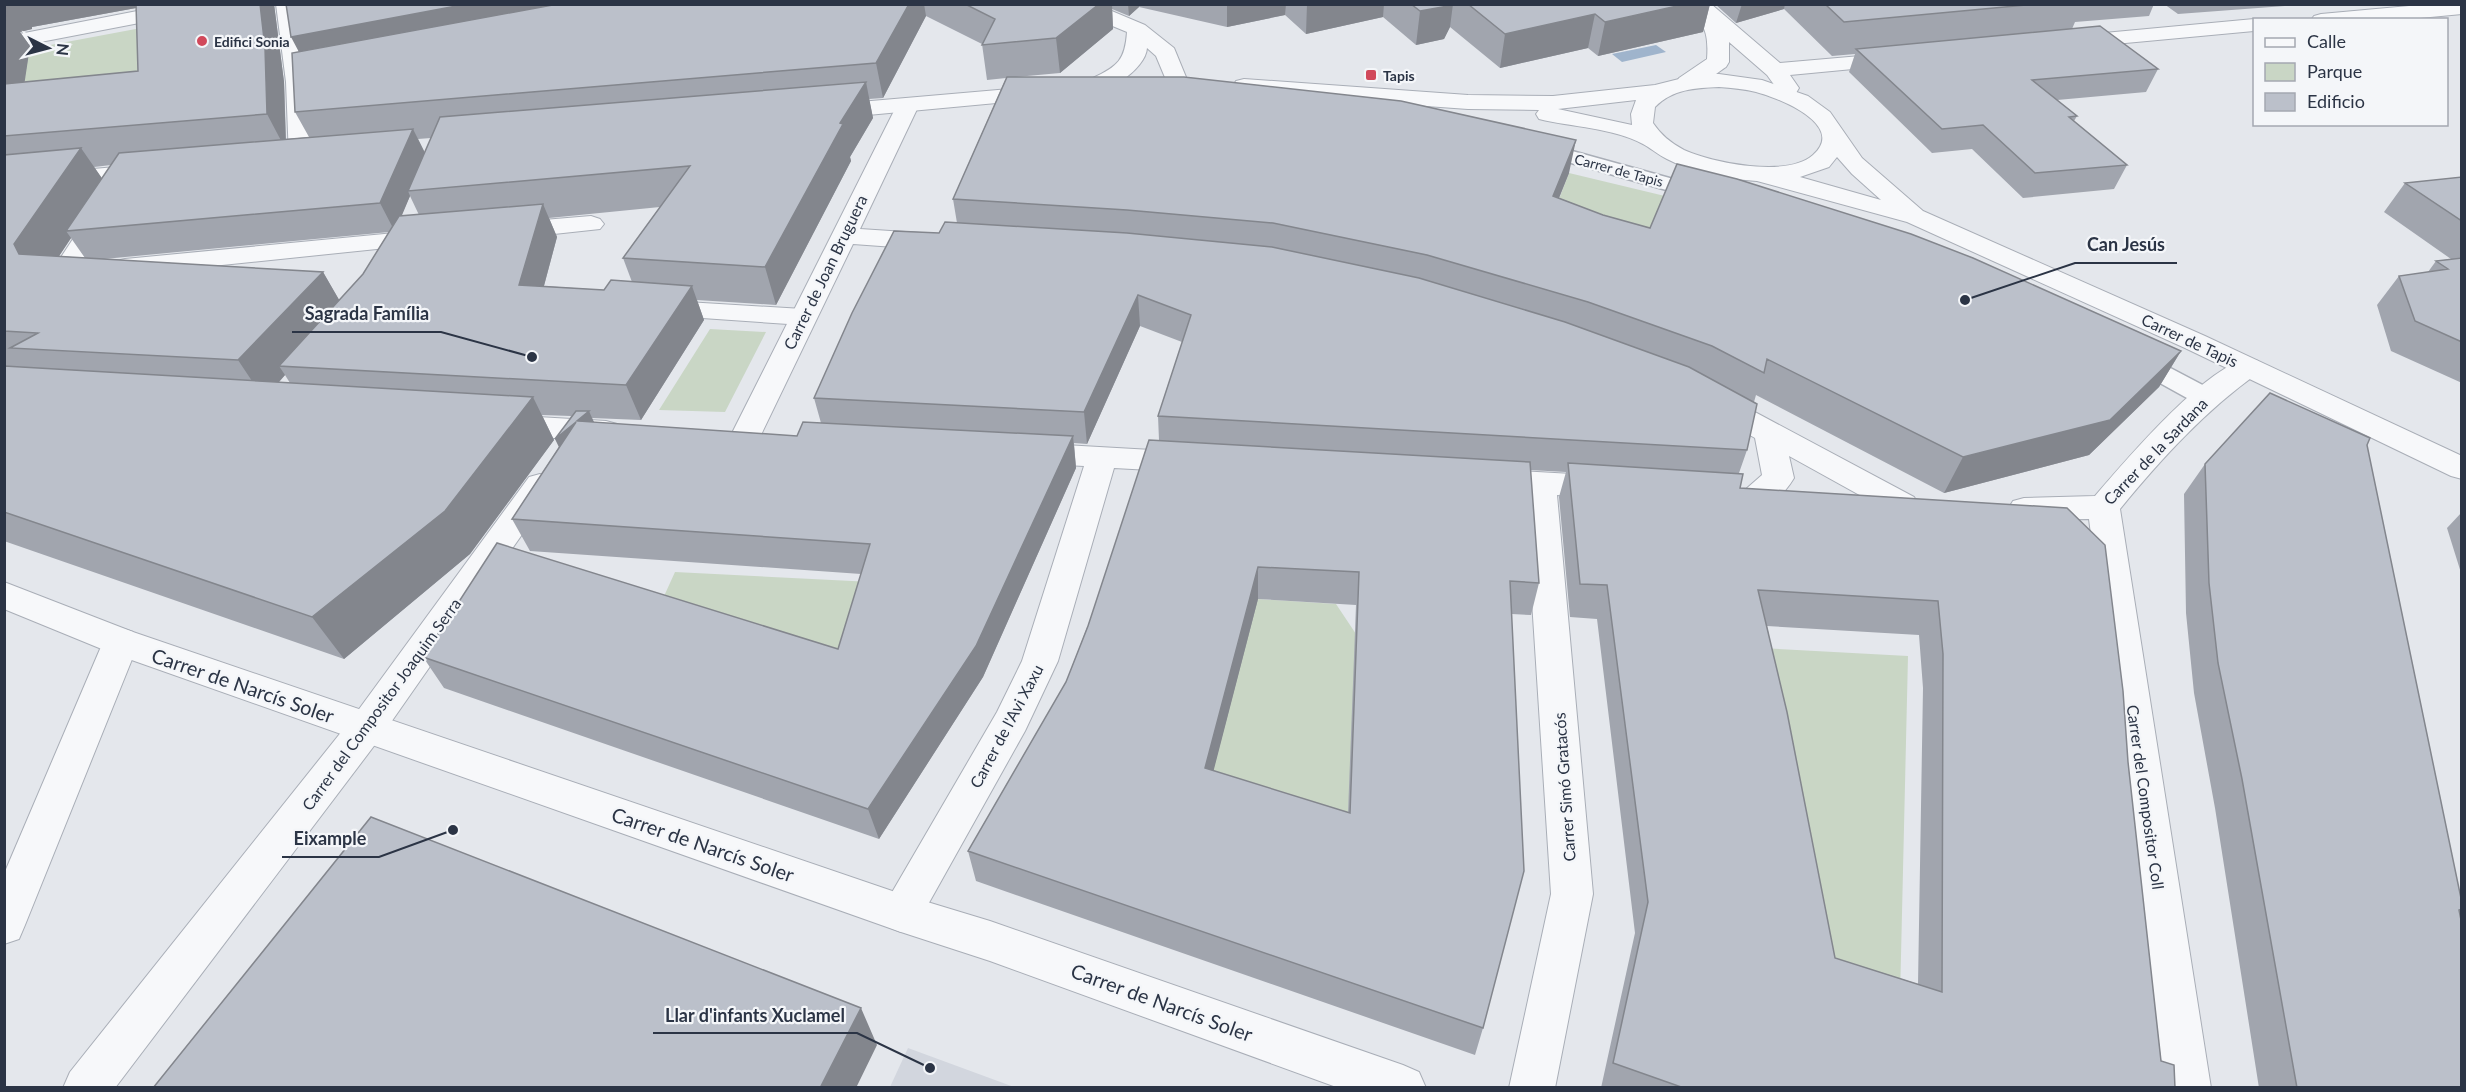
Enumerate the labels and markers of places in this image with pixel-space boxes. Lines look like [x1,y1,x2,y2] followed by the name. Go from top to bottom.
[214,33,290,50] place label: Edifici Sonia
[195,34,209,48] marker: Edifici Sonia
[1383,67,1415,84] place label: Tapis
[1364,68,1378,82] marker: Tapis
[2075,227,2177,263] callout: Can Jesús
[292,296,441,332] callout: Sagrada Família
[282,821,379,857] callout: Eixample
[653,997,857,1033] callout: Llar d'infants Xuclamel

